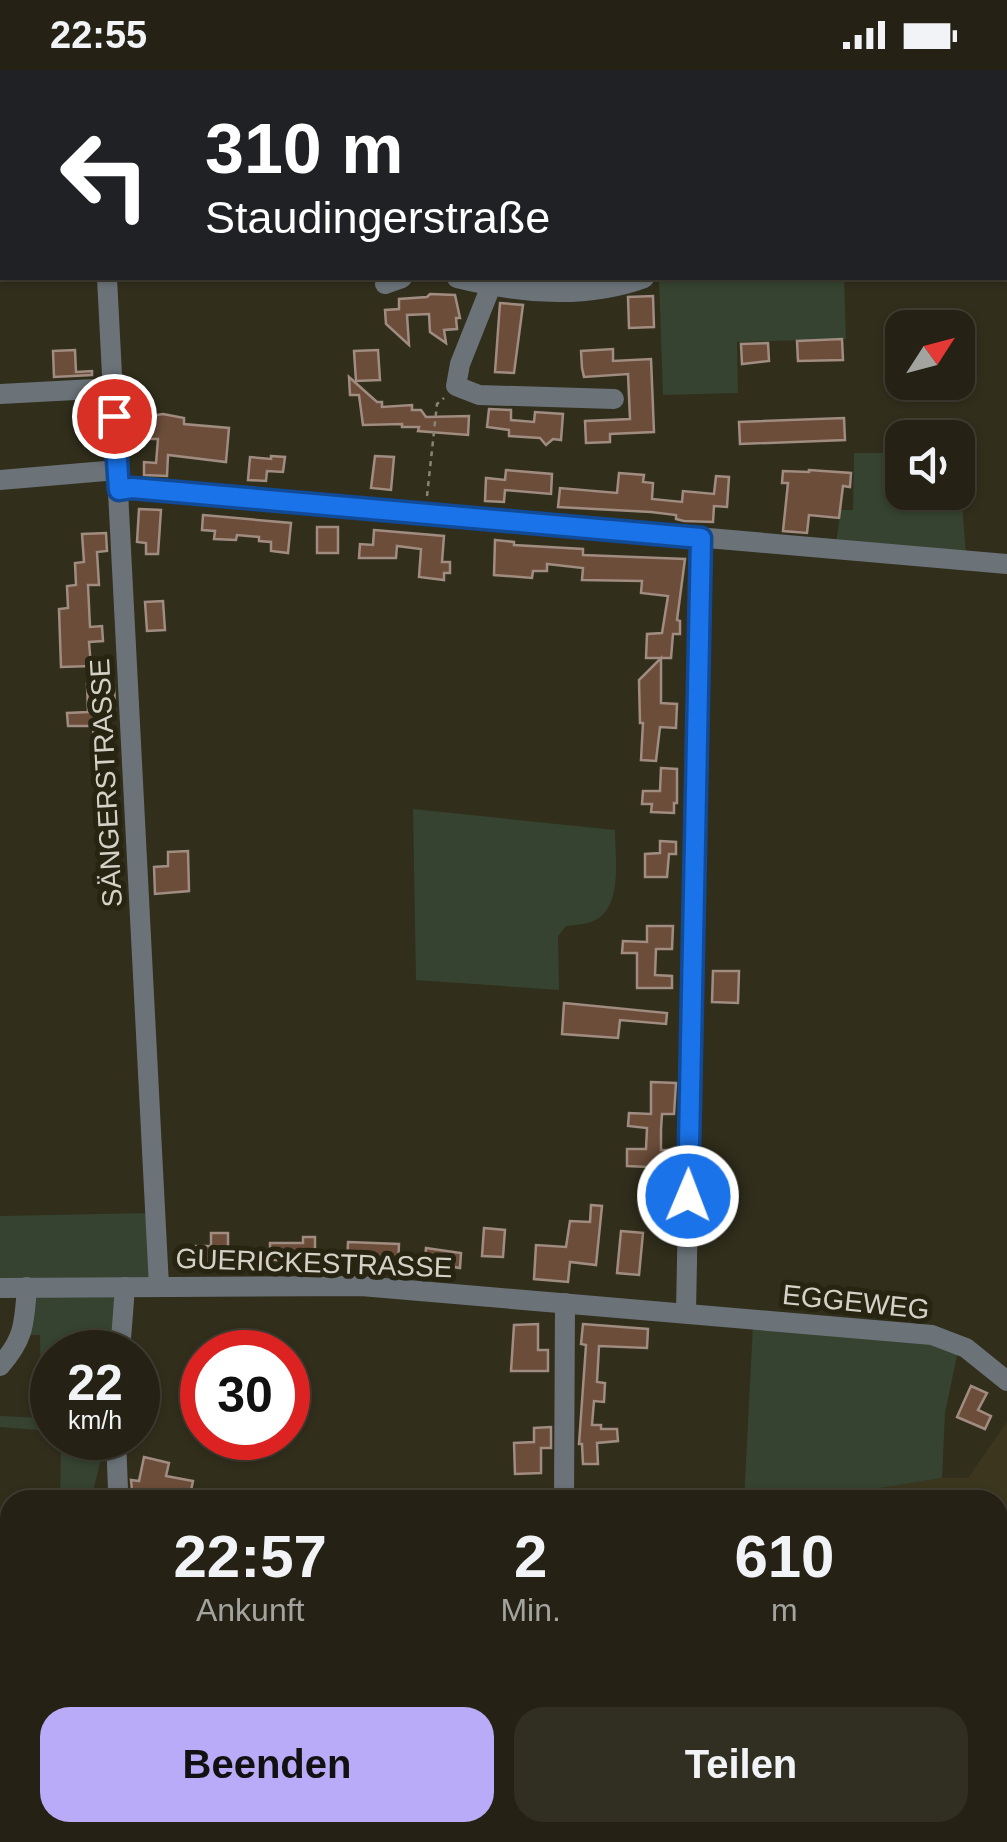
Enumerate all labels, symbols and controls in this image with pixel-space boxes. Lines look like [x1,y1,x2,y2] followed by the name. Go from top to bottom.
[50,14,147,56] text: 22:55
[40,110,170,240] icon: left
[205,110,403,188] text: 310 m
[205,192,550,243] text: Staudingerstraße
[885,310,975,400] north arrow
[885,310,975,510] map controls
[72,374,157,459] pin
[87,389,142,444] icon: arrive
[885,420,975,510] button: sound
[84,658,128,908] street label: SÄNGERSTRASSE
[636,1144,740,1248] position arrow
[175,1243,453,1283] street label: GUERICKESTRASSE
[781,1279,931,1325] street label: EGGEWEG
[180,1330,310,1460] speed limit sign: 30
[67,1355,123,1411] text: 22
[68,1406,122,1434] text: km/h
[173,1523,327,1590] text: 22:57
[514,1523,547,1590] text: 2
[734,1523,834,1590] text: 610
[196,1592,304,1628] text: Ankunft
[500,1592,561,1628] text: Min.
[771,1592,798,1628] text: m
[40,1707,494,1822] button: Beenden
[514,1707,968,1822] button: Teilen

